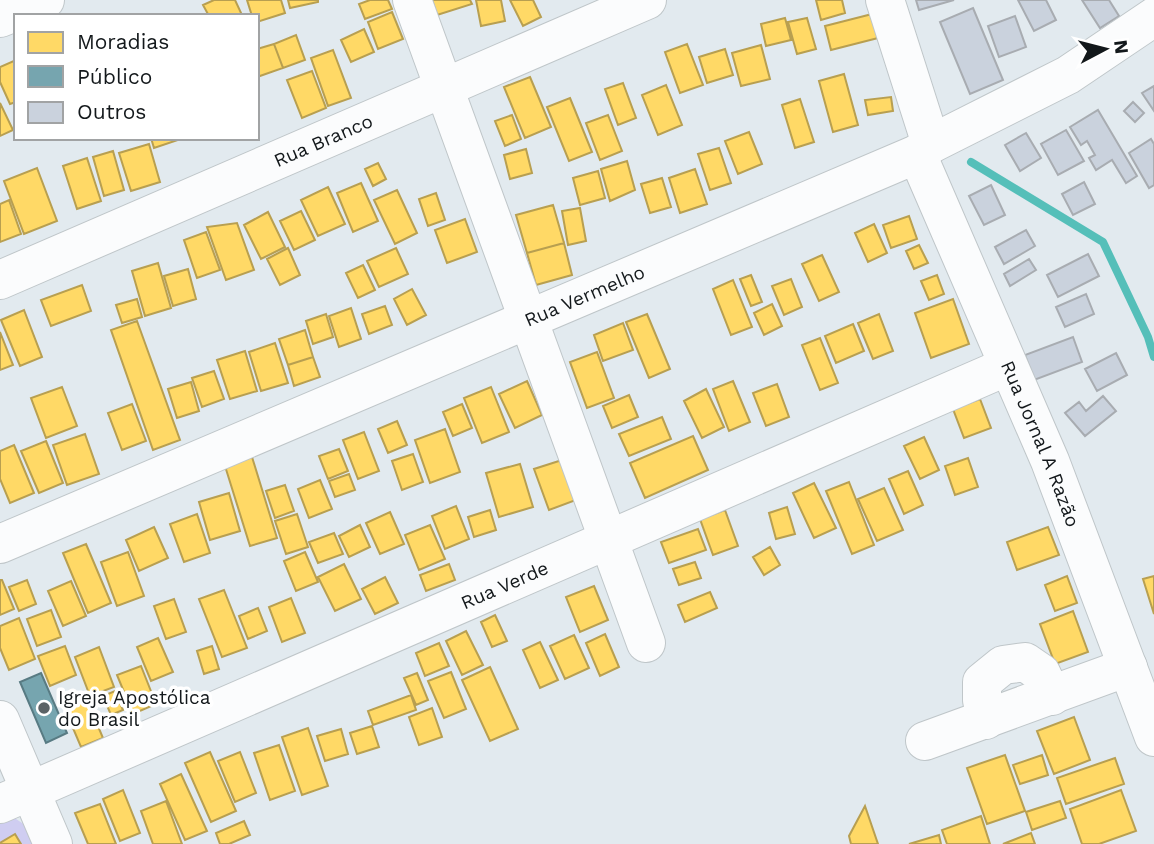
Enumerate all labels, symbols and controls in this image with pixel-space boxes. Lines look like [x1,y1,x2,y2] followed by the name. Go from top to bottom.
[14,14,259,140] legend
[1070,14,1140,84] north arrow
[77,29,169,54] text: Moradias
[1109,39,1134,55] text: N
[77,64,152,89] text: Público
[77,99,146,124] text: Outros
[270,109,376,172] street label: Rua Branco
[521,260,648,332] street label: Rua Vermelho
[996,357,1085,530] street label: Rua Jornal A Razão
[457,556,552,614] street label: Rua Verde
[58,686,211,731] place label: Igreja Apostólica do Brasil
[36,700,52,716] marker: Igreja Apostólica do Brasil

